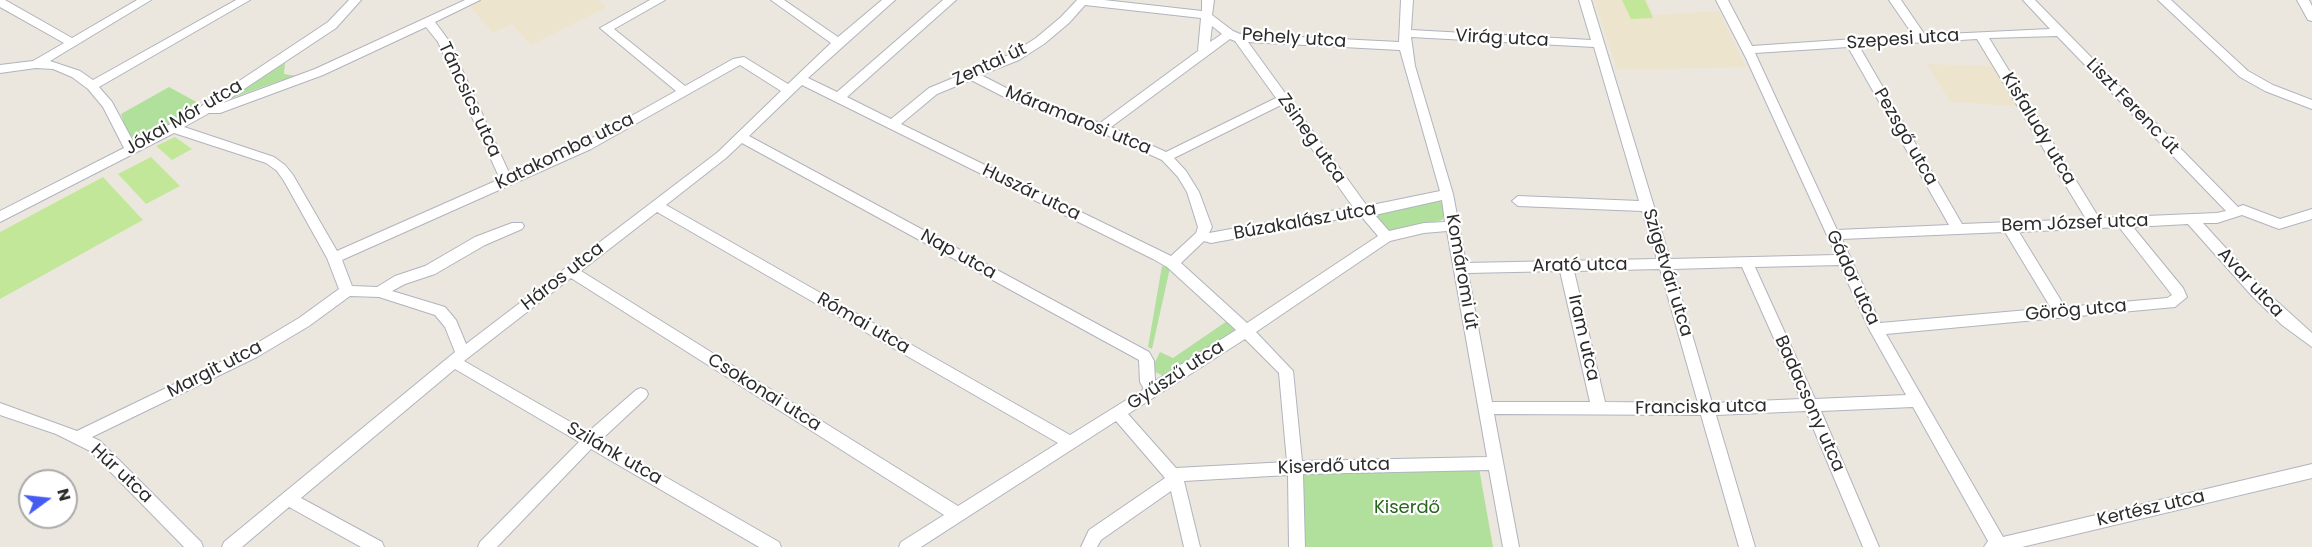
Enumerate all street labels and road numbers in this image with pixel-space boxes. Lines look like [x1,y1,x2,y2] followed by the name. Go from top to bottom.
[1241,25,1347,53] street label: Pehely utca
[1846,25,1960,55] street label: Szepesi utca
[1455,26,1549,52] street label: Virág utca
[433,39,505,161] street label: Táncsics utca
[950,39,1030,91] street label: Zentai út
[2081,55,2183,159] street label: Liszt Ferenc út
[1996,69,2080,189] street label: Kisfaludy utca
[122,76,246,160] street label: Jókai Mór utca
[1002,82,1154,160] street label: Máramarosi utca
[1868,84,1942,190] street label: Pezsgő utca
[1272,90,1350,188] street label: Zsineg utca
[492,109,638,195] street label: Katakomba utca
[978,160,1084,226] street label: Huszár utca
[1232,199,1378,245] street label: Búzakalász utca
[1637,207,1697,339] street label: Szigetvári utca
[2001,211,2149,237] street label: Bem József utca
[1440,212,1482,332] street label: Komáromi út
[916,225,1000,285] street label: Nap utca
[1821,227,1883,329] street label: Gádor utca
[518,238,608,316] street label: Háros utca
[2212,244,2288,322] street label: Avar utca
[1532,254,1628,278] street label: Arató utca
[813,289,913,359] street label: Római utca
[1563,293,1603,383] street label: Iram utca
[2024,296,2128,326] street label: Görög utca
[1769,332,1849,476] street label: Badacsony utca
[164,337,266,403] street label: Margit utca
[1124,337,1228,415] street label: Gyűszű utca
[703,349,825,437] street label: Csokonai utca
[1635,396,1767,420] street label: Franciska utca
[562,418,666,490] street label: Szilánk utca
[86,440,156,508] street label: Húr utca
[1278,454,1390,480] street label: Kiserdő utca
[2095,486,2207,532] street label: Kertész utca

